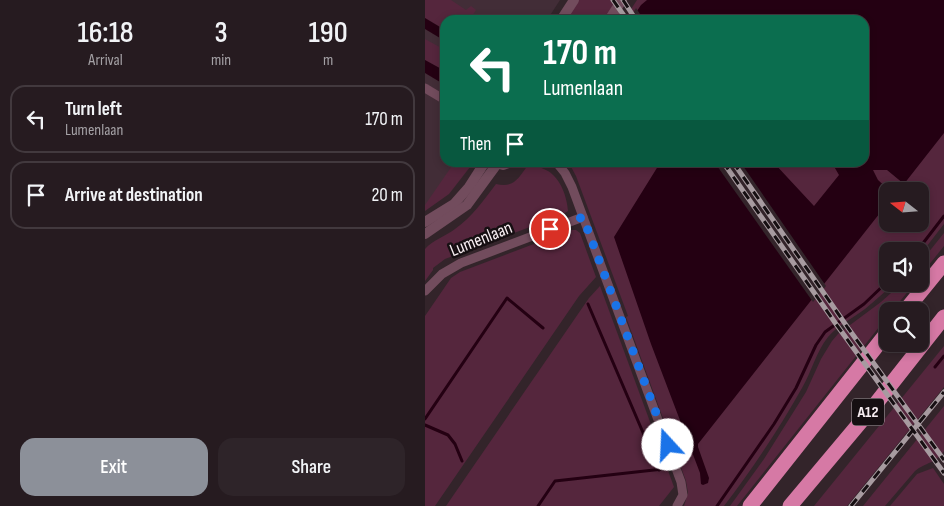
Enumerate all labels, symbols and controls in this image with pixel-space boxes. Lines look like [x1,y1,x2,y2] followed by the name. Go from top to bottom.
[77,15,134,51] text: 16:18
[215,15,228,51] text: 3
[309,15,348,51] text: 190
[543,32,617,75] text: 170 m
[460,35,525,100] icon: left
[88,51,123,70] text: Arrival
[211,51,231,70] text: min
[323,51,333,70] text: m
[543,75,623,102] text: Lumenlaan
[65,98,122,121] text: Turn left
[22,105,50,133] icon: left
[365,108,403,131] text: 170 m
[65,121,123,140] text: Lumenlaan
[501,130,529,158] icon: arrive
[460,133,491,156] text: Then
[22,181,50,209] icon: arrive
[879,182,929,232] north arrow
[879,182,929,352] map controls
[65,184,203,207] text: Arrive at destination
[371,184,403,207] text: 20 m
[529,208,571,250] pin
[536,215,564,243] icon: arrive
[447,217,515,261] street label: Lumenlaan
[879,242,929,292] button: sound
[879,302,929,352] button: search
[852,398,884,426] road number: A12
[641,418,693,470] position arrow
[20,438,208,496] button: Exit
[218,438,405,496] button: Share

